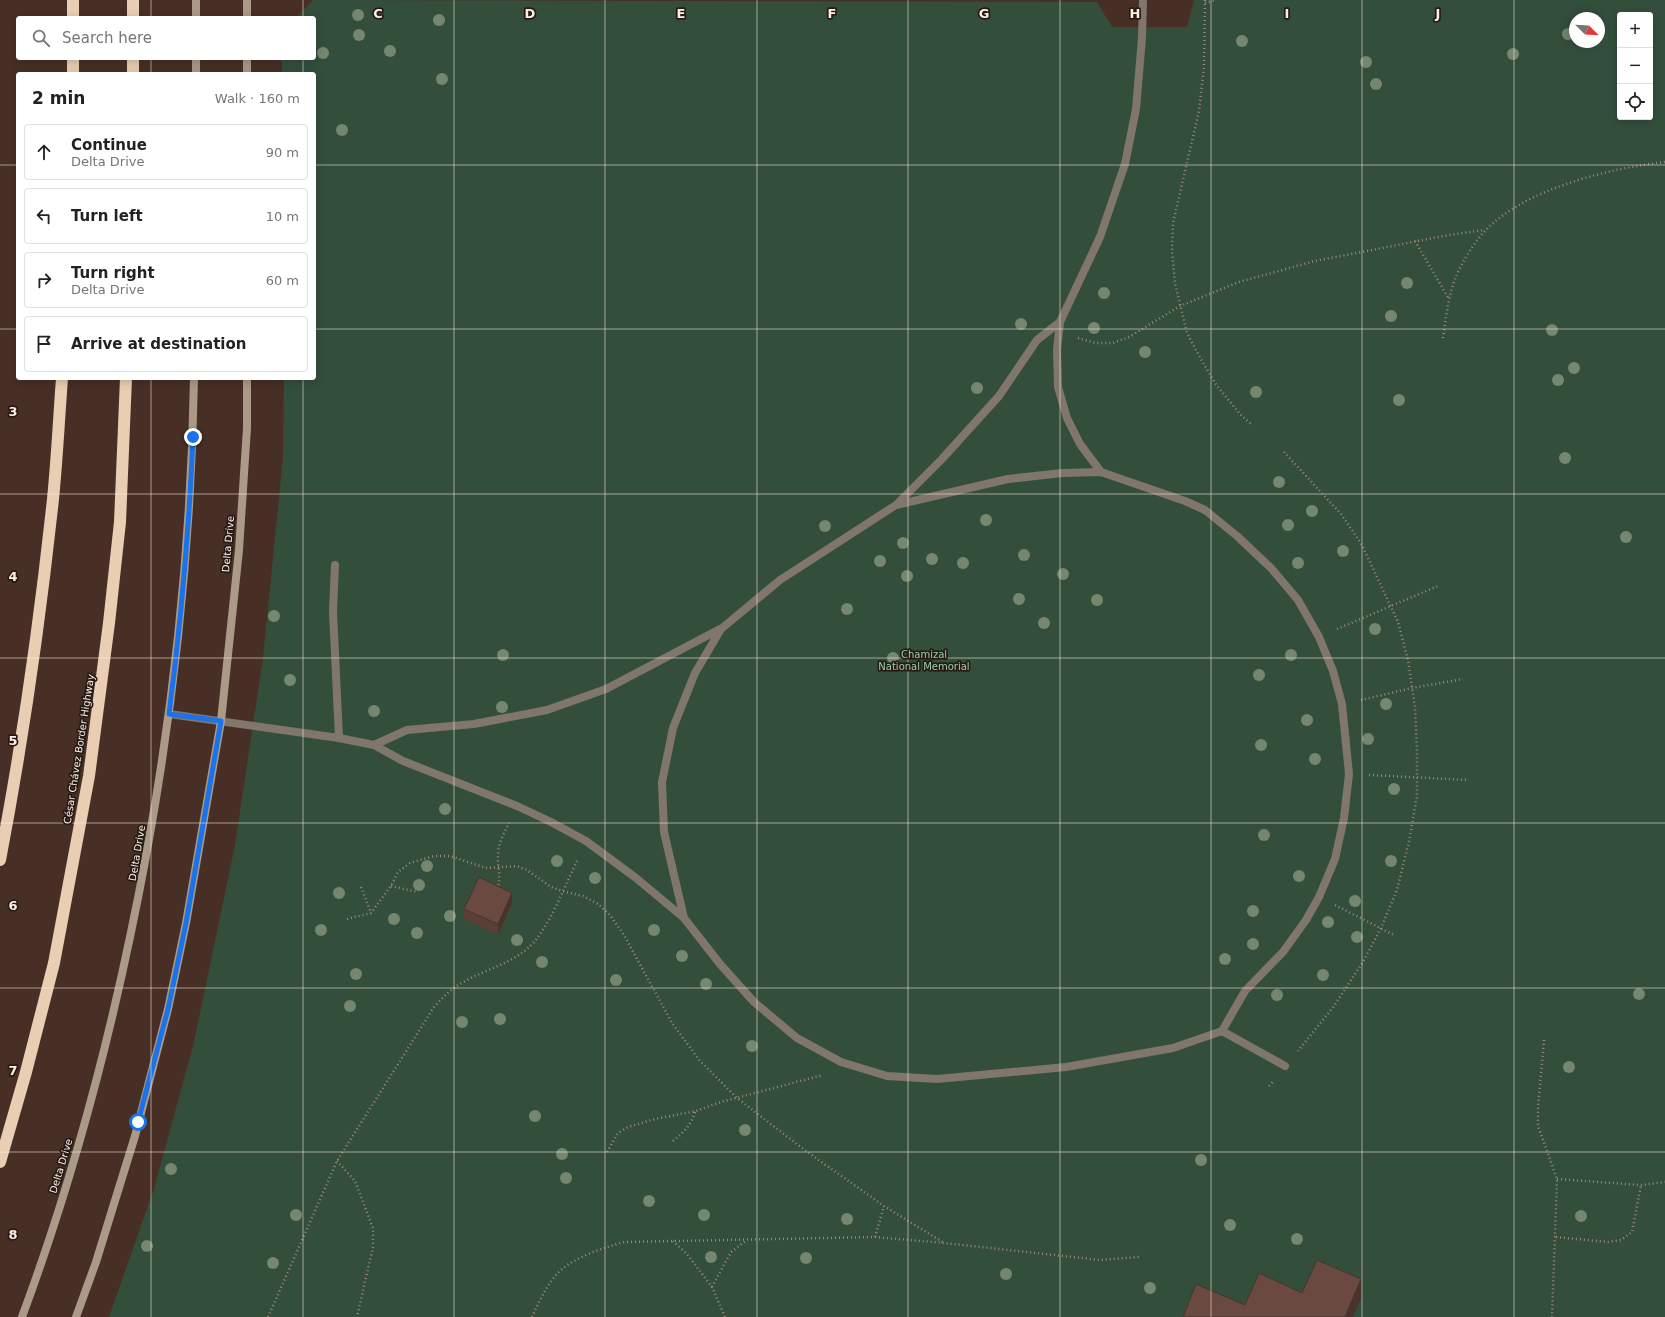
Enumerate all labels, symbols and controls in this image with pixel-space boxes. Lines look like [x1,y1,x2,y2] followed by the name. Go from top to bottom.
[373,6,383,21] text: C
[525,6,536,21] text: D
[677,6,685,21] text: E
[828,6,836,21] text: F
[979,6,989,21] text: G
[1130,6,1140,21] text: H
[1285,6,1289,21] text: I
[1435,6,1440,21] text: J
[1569,12,1605,48] north arrow
[1617,12,1653,120] map controls
[1617,12,1653,48] button: +
[16,16,316,60] search box
[30,27,52,49] icon: search
[62,29,152,47] text: Search here
[1617,48,1653,84] button: −
[1617,84,1653,120] button: locate
[32,88,85,108] text: 2 min
[215,91,300,106] text: Walk · 160 m
[71,136,147,154] text: Continue
[33,141,55,163] icon: ahead
[266,145,299,160] text: 90 m
[71,154,144,169] text: Delta Drive
[33,205,55,227] icon: left
[71,207,143,225] text: Turn left
[266,209,299,224] text: 10 m
[71,264,155,282] text: Turn right
[33,269,55,291] icon: right
[266,273,299,288] text: 60 m
[71,282,144,297] text: Delta Drive
[33,333,55,355] icon: arrive
[71,335,246,353] text: Arrive at destination
[8,404,18,419] text: 3
[184,428,202,446] route end
[220,515,236,573] street label: Delta Drive
[8,569,18,584] text: 4
[878,649,970,672] park label: Chamizal National Memorial
[62,673,96,825] street label: César Chávez Border Highway
[8,733,18,748] text: 5
[127,824,147,882] street label: Delta Drive
[8,898,18,913] text: 6
[8,1063,18,1078] text: 7
[129,1113,147,1131] route start
[47,1137,75,1195] street label: Delta Drive
[8,1227,18,1242] text: 8

